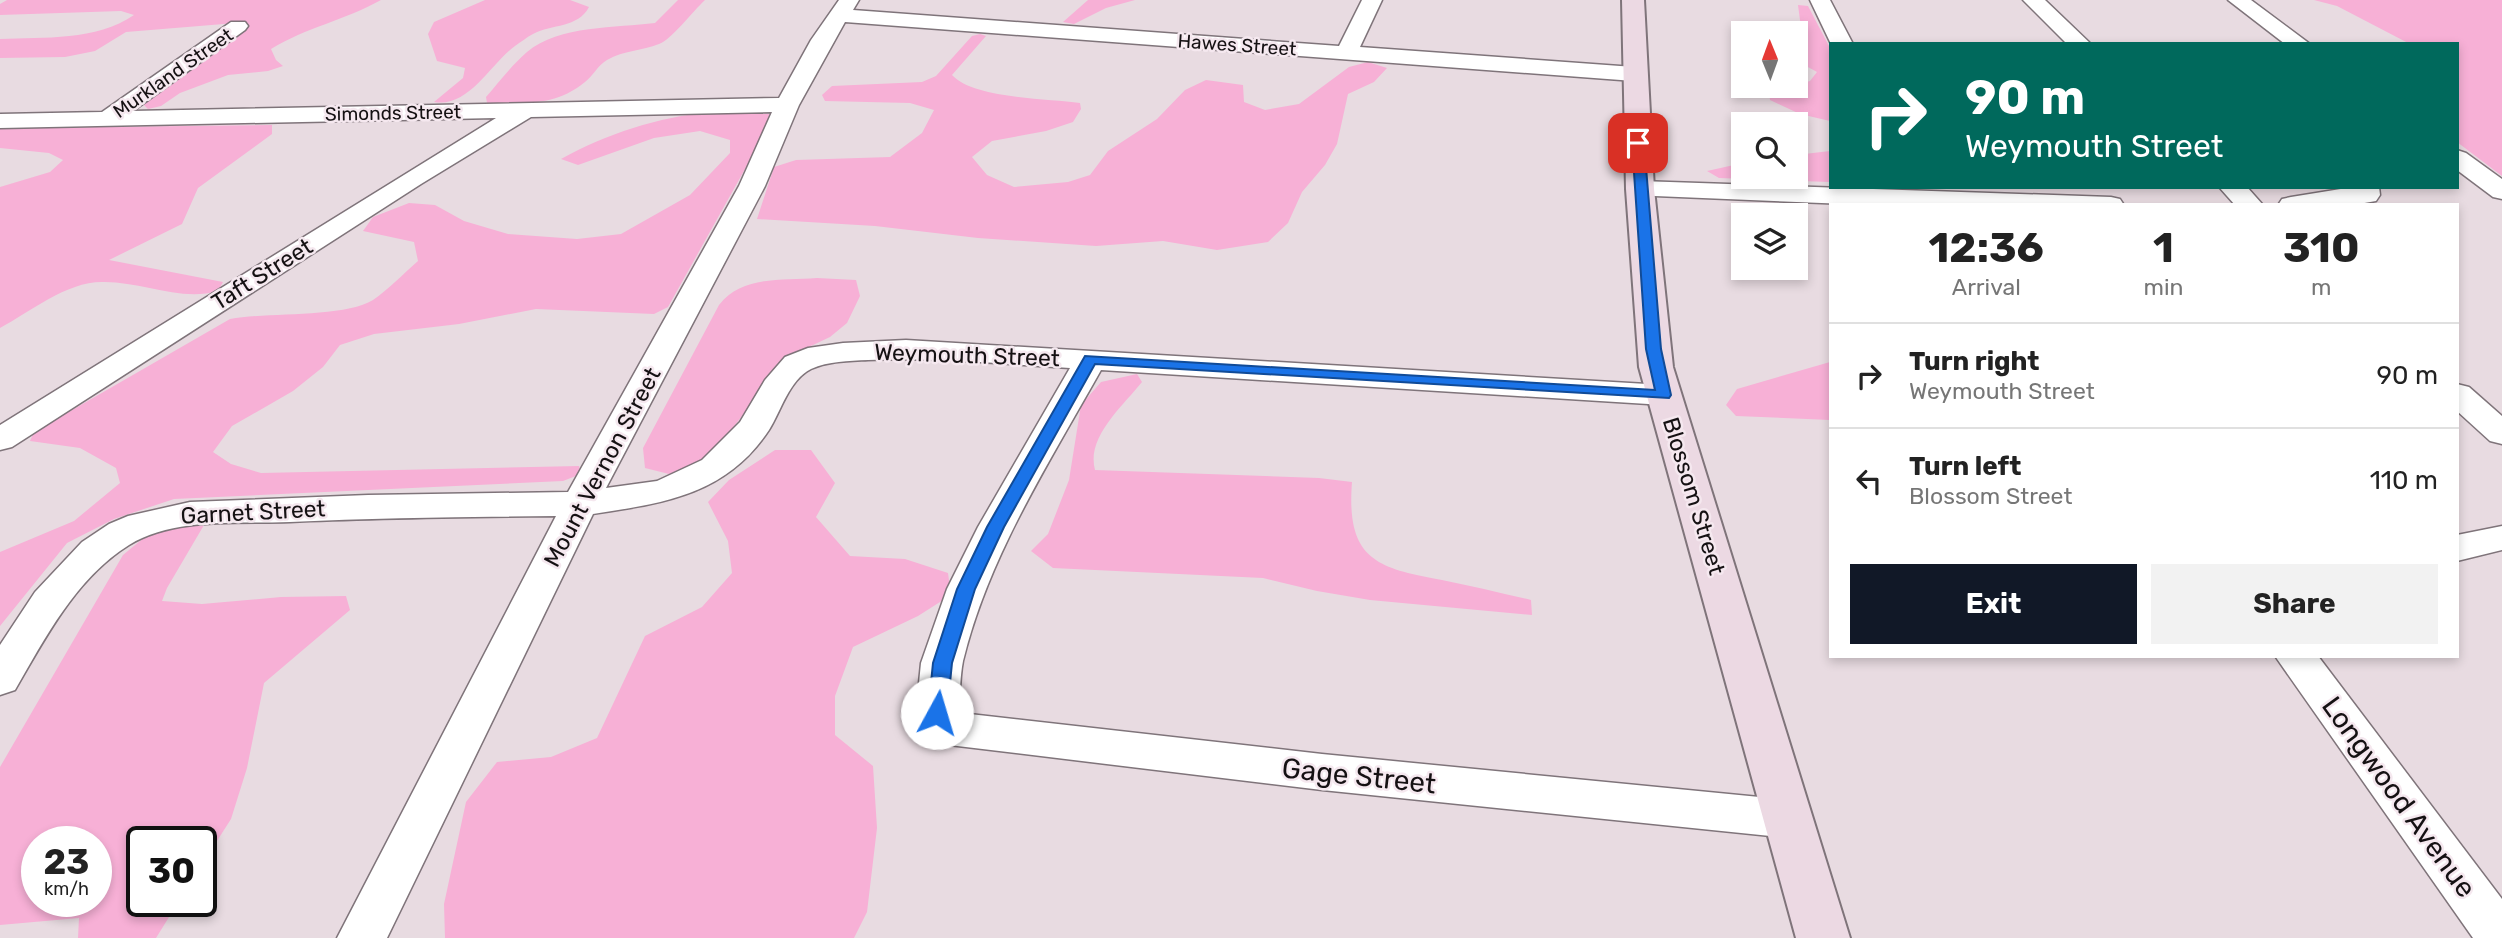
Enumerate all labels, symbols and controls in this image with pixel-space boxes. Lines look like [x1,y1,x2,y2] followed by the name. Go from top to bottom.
[1731,21,1808,98] north arrow
[1731,21,1808,280] map controls
[109,23,238,123] street label: Murkland Street
[1177,29,1298,61] street label: Hawes Street
[1965,68,2085,126] text: 90 m
[1850,70,1941,161] icon: right
[325,100,462,126] street label: Simonds Street
[1731,112,1808,189] button: search
[1608,113,1668,173] pin
[1619,124,1657,162] icon: arrive
[1965,127,2223,165] text: Weymouth Street
[1731,203,1808,280] button: layers
[1929,223,2044,273] text: 12:36
[2153,223,2174,273] text: 1
[2283,223,2359,273] text: 310
[206,232,318,316] street label: Taft Street
[1952,273,2021,301] text: Arrival
[2143,273,2183,301] text: min
[2311,273,2331,301] text: m
[874,338,1060,372] street label: Weymouth Street
[1909,346,2039,377] text: Turn right
[1850,357,1888,395] icon: right
[2377,360,2438,391] text: 90 m
[538,363,666,571] street label: Mount Vernon Street
[1909,377,2095,405] text: Weymouth Street
[1657,414,1731,578] street label: Blossom Street
[1909,451,2021,482] text: Turn left
[1850,462,1888,500] icon: left
[2370,465,2438,496] text: 110 m
[1909,482,2072,510] text: Blossom Street
[180,494,326,530] street label: Garnet Street
[1850,564,2137,644] button: Exit
[2151,564,2438,644] button: Share
[900,676,974,750] position arrow
[2315,690,2483,904] street label: Longwood Avenue
[1280,752,1438,801] street label: Gage Street
[126,826,217,917] speed limit sign: 30
[44,841,89,883] text: 23
[44,878,89,900] text: km/h

